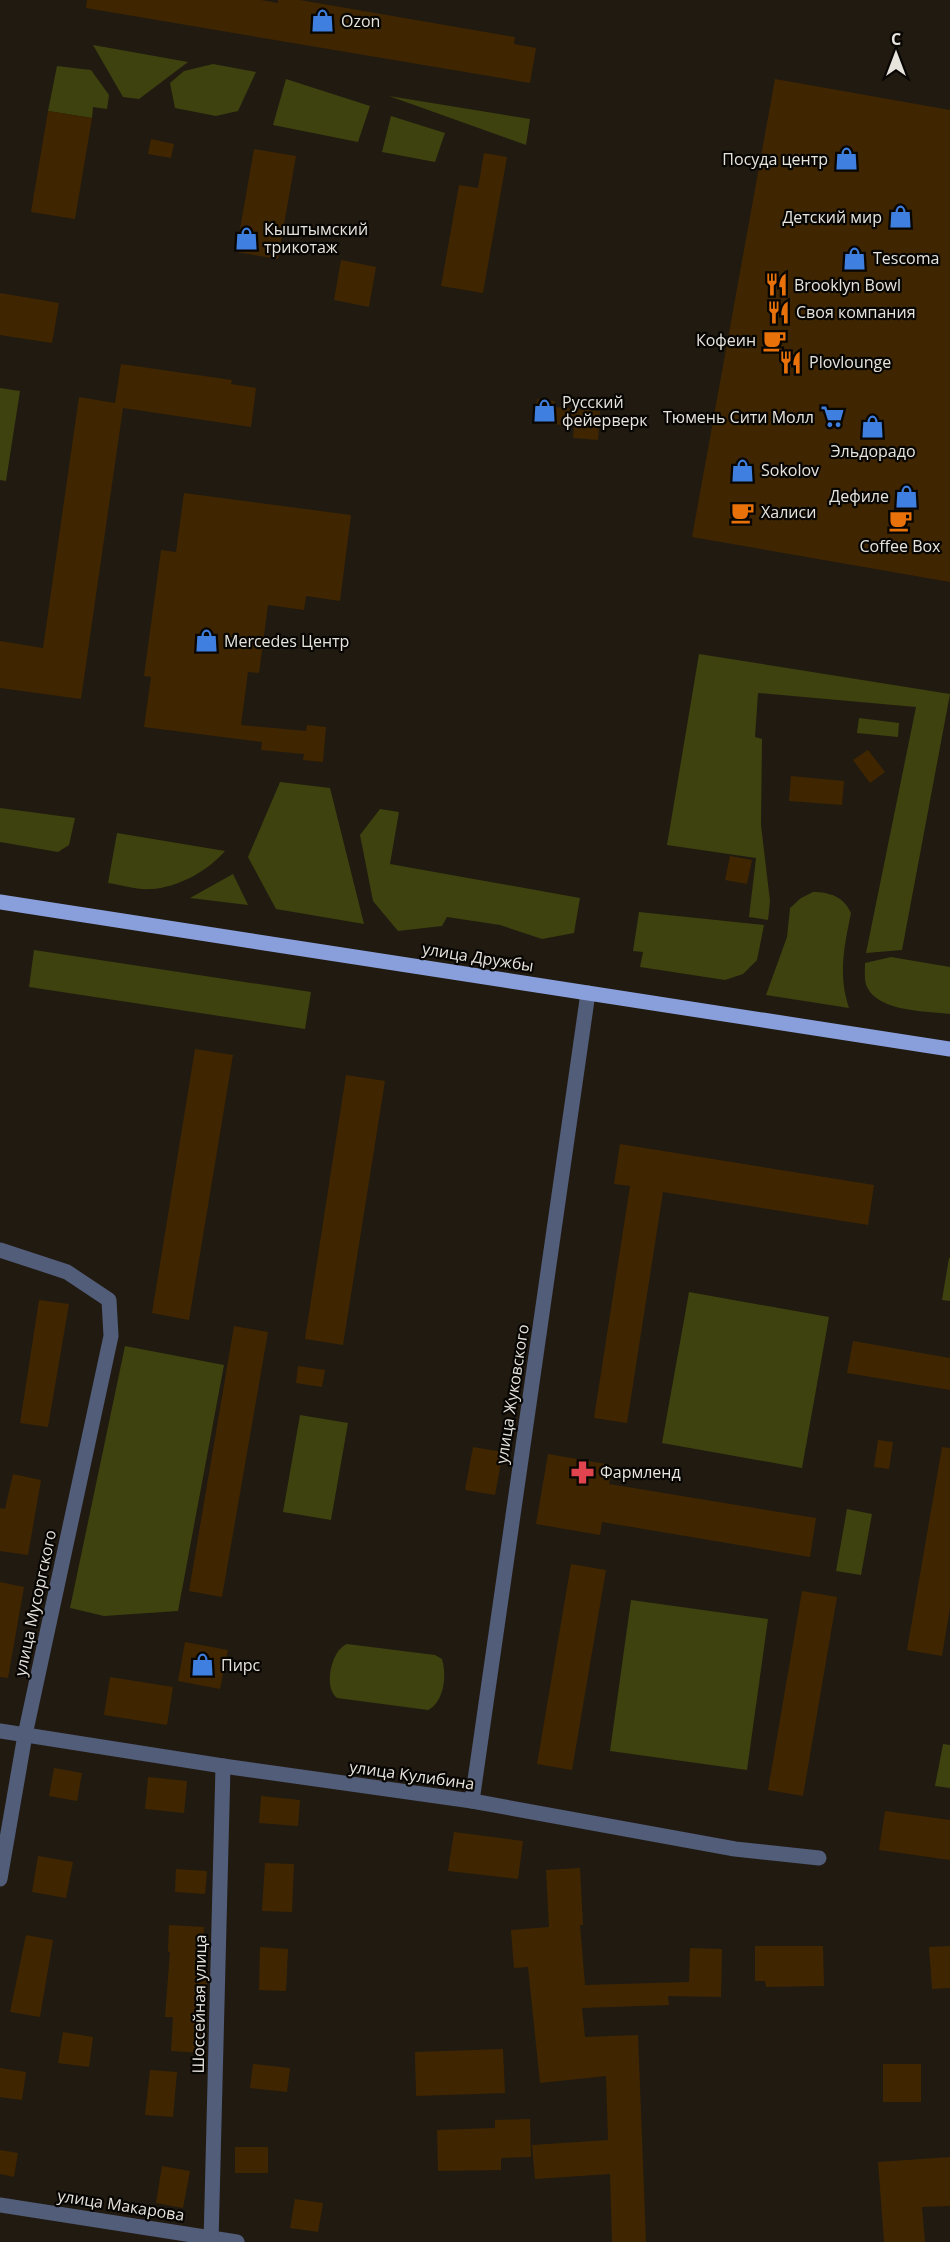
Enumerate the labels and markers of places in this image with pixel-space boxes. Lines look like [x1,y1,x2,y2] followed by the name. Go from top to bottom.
[310,8,336,34] shop icon: Ozon
[341,10,380,32] place label: Ozon
[833,146,859,172] shop icon: Посуда центр
[722,148,828,170] place label: Посуда центр
[887,204,913,230] shop icon: Детский мир
[782,206,882,228] place label: Детский мир
[264,218,368,258] place label: Кыштымский трикотаж
[233,225,259,251] shop icon: Кыштымский трикотаж
[842,245,868,271] shop icon: Tescoma
[873,247,939,269] place label: Tescoma
[763,272,789,298] restaurant icon: Brooklyn Bowl
[794,274,901,296] place label: Brooklyn Bowl
[765,299,791,325] restaurant icon: Своя компания
[796,301,916,323] place label: Своя компания
[761,327,787,353] cafe icon: Кофеин
[696,329,756,351] place label: Кофеин
[778,349,804,375] restaurant icon: Plovlounge
[809,351,891,373] place label: Plovlounge
[562,391,648,431] place label: Русский фейерверк
[531,398,557,424] shop icon: Русский фейерверк
[819,404,845,430] supermarket icon: Тюмень Сити Молл
[663,406,814,428] place label: Тюмень Сити Молл
[860,413,886,439] shop icon: Эльдорадо
[831,440,916,462] place label: Эльдорадо
[730,457,756,483] shop icon: Sokolov
[761,459,819,481] place label: Sokolov
[894,483,920,509] shop icon: Дефиле
[829,485,889,507] place label: Дефиле
[730,499,756,525] cafe icon: Халиси
[761,501,816,523] place label: Халиси
[887,508,913,534] cafe icon: Coffee Box
[860,535,941,557] place label: Coffee Box
[193,628,219,654] shop icon: Mercedes Центр
[224,630,349,652] place label: Mercedes Центр
[569,1459,595,1485] pharmacy icon: Фармленд
[600,1461,681,1483] place label: Фармленд
[190,1652,216,1678] shop icon: Пирс
[221,1654,261,1676] place label: Пирс

